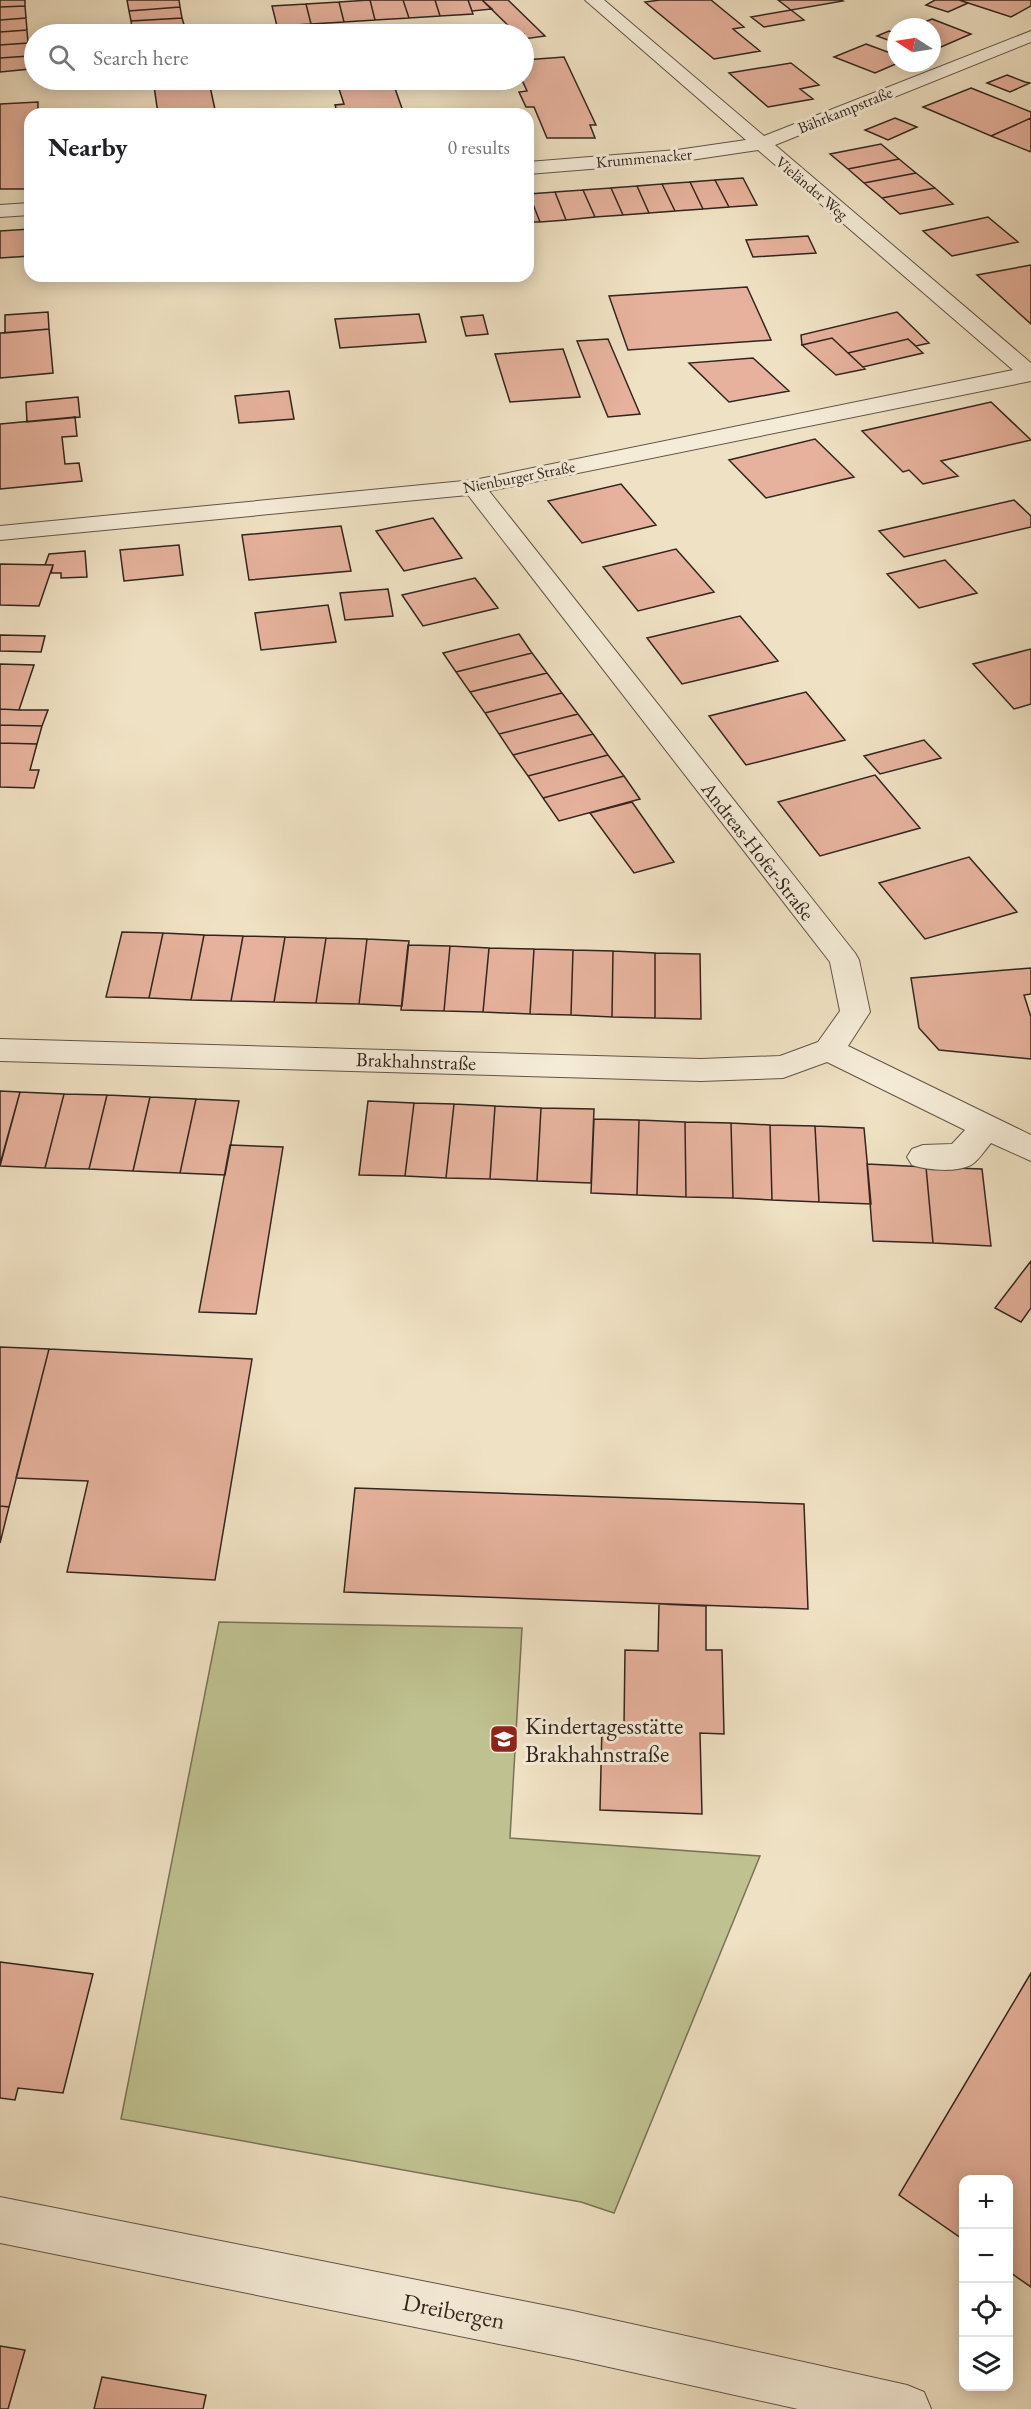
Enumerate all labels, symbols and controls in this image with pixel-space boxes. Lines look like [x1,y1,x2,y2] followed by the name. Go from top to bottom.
[887,18,941,72] north arrow
[24,24,534,90] search box
[45,41,78,74] icon: search
[93,43,188,72] text: Search here
[795,81,895,139] street label: Bährkampstraße
[48,130,128,164] text: Nearby
[447,134,510,160] text: 0 results
[595,143,694,173] street label: Krummenacker
[771,152,853,225] street label: Vieländer Weg
[461,456,577,498] street label: Nienburger Straße
[695,776,820,926] street label: Andreas-Hofer-Straße
[355,1046,477,1076] street label: Brakhahnstraße
[525,1710,683,1769] place label: Kindertagesstätte Brakhahnstraße
[488,1723,520,1755] school or university icon: Kindertagesstätte Brakhahnstraße
[959,2175,1013,2391] map controls
[959,2175,1013,2229] button: +
[959,2229,1013,2283] button: −
[959,2283,1013,2337] button: locate
[400,2286,508,2336] street label: Dreibergen
[959,2337,1013,2391] button: layers

